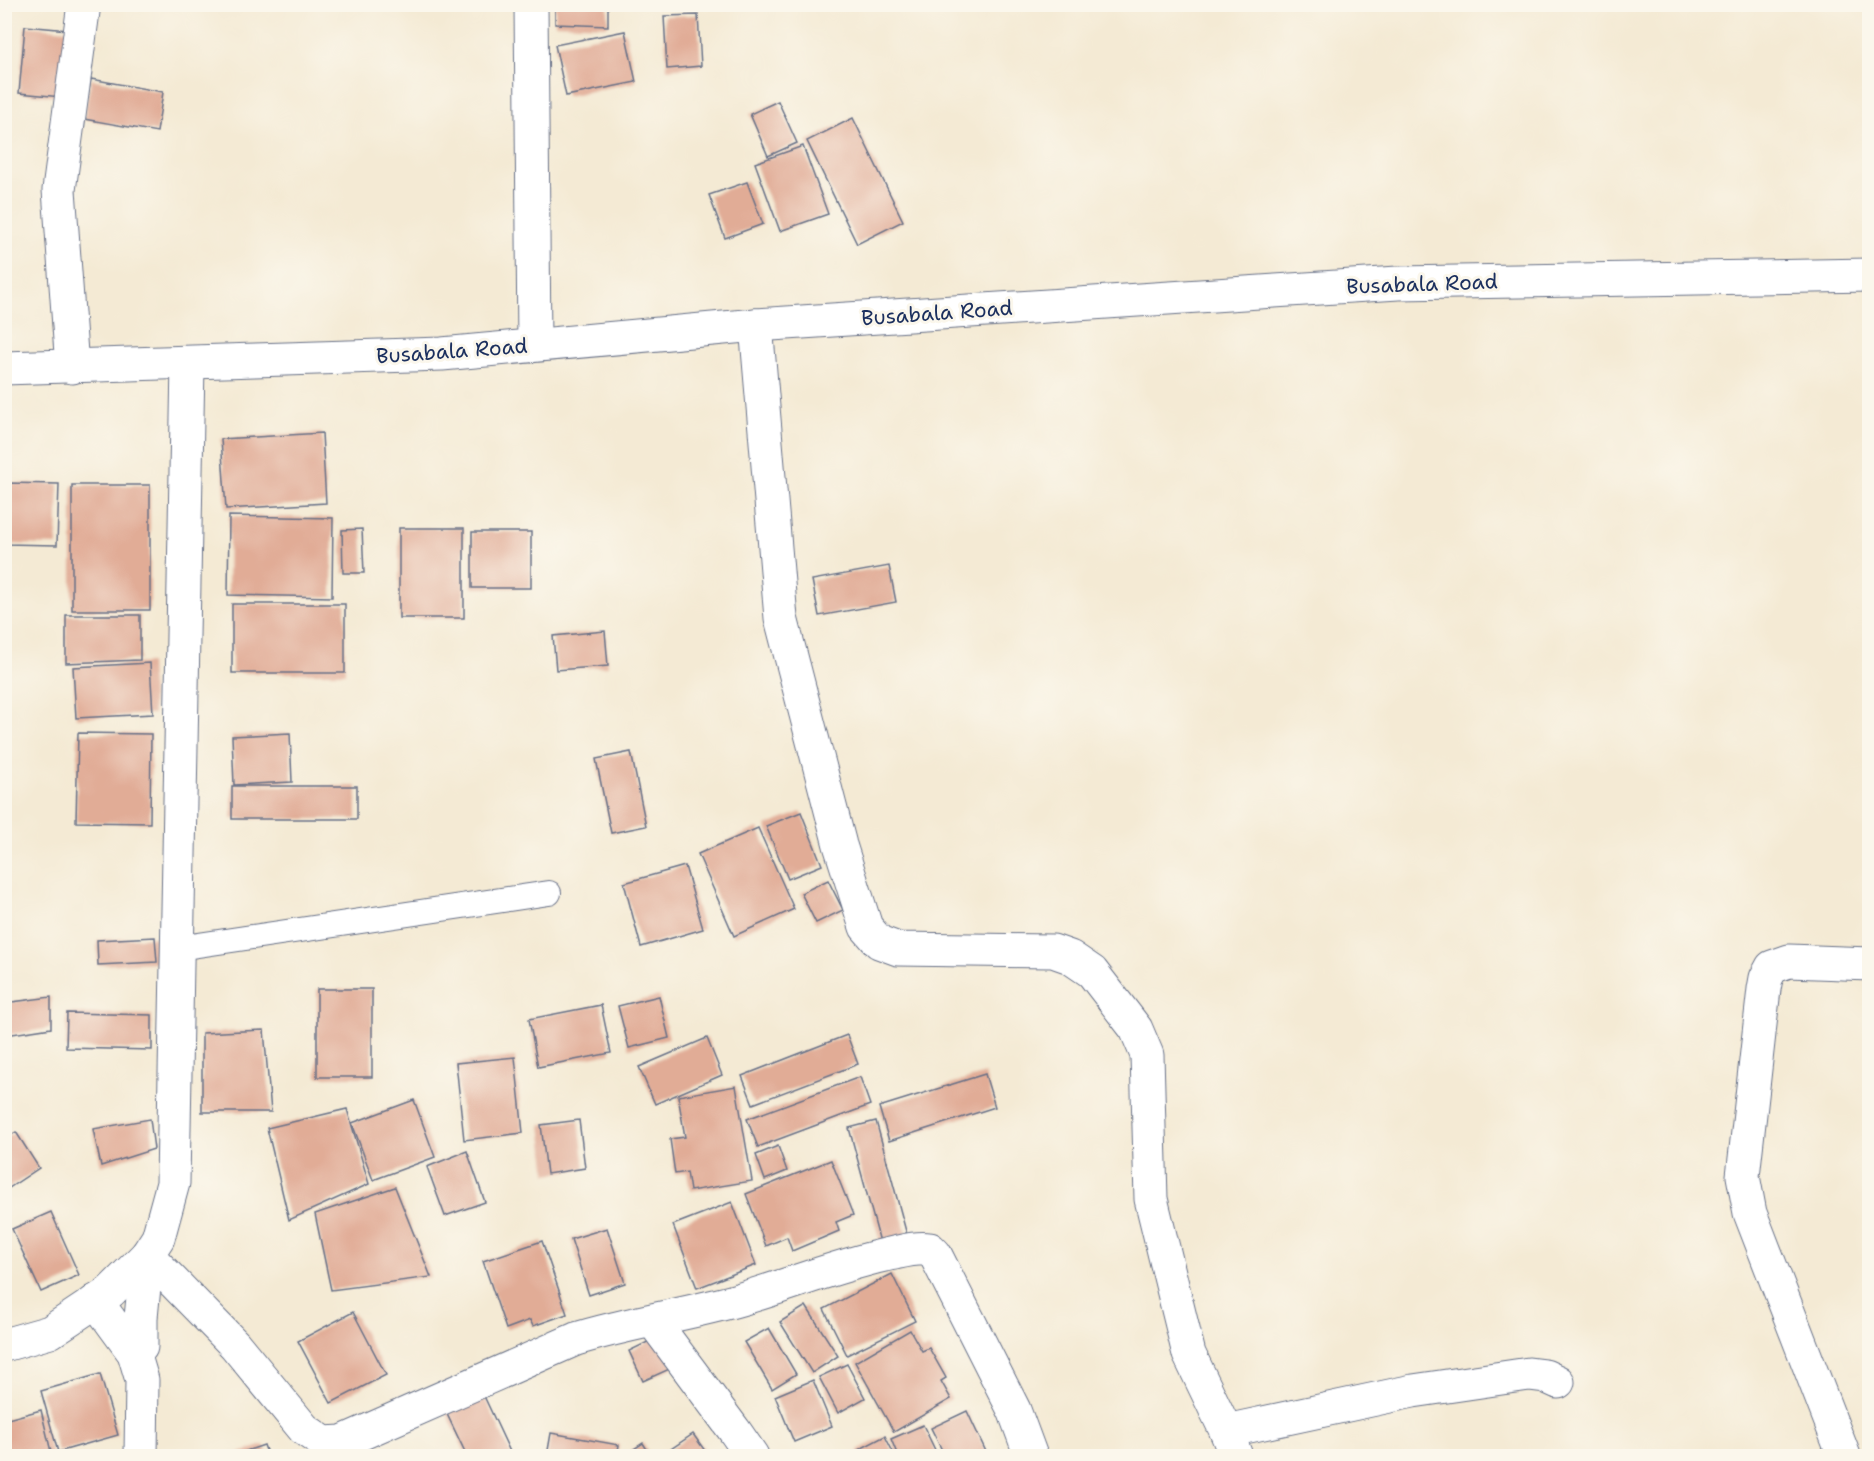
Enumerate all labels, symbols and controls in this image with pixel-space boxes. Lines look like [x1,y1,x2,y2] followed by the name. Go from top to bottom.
[1346,267,1498,301] street label: Busabala Road
[860,294,1014,332] street label: Busabala Road
[375,332,529,370] street label: Busabala Road

